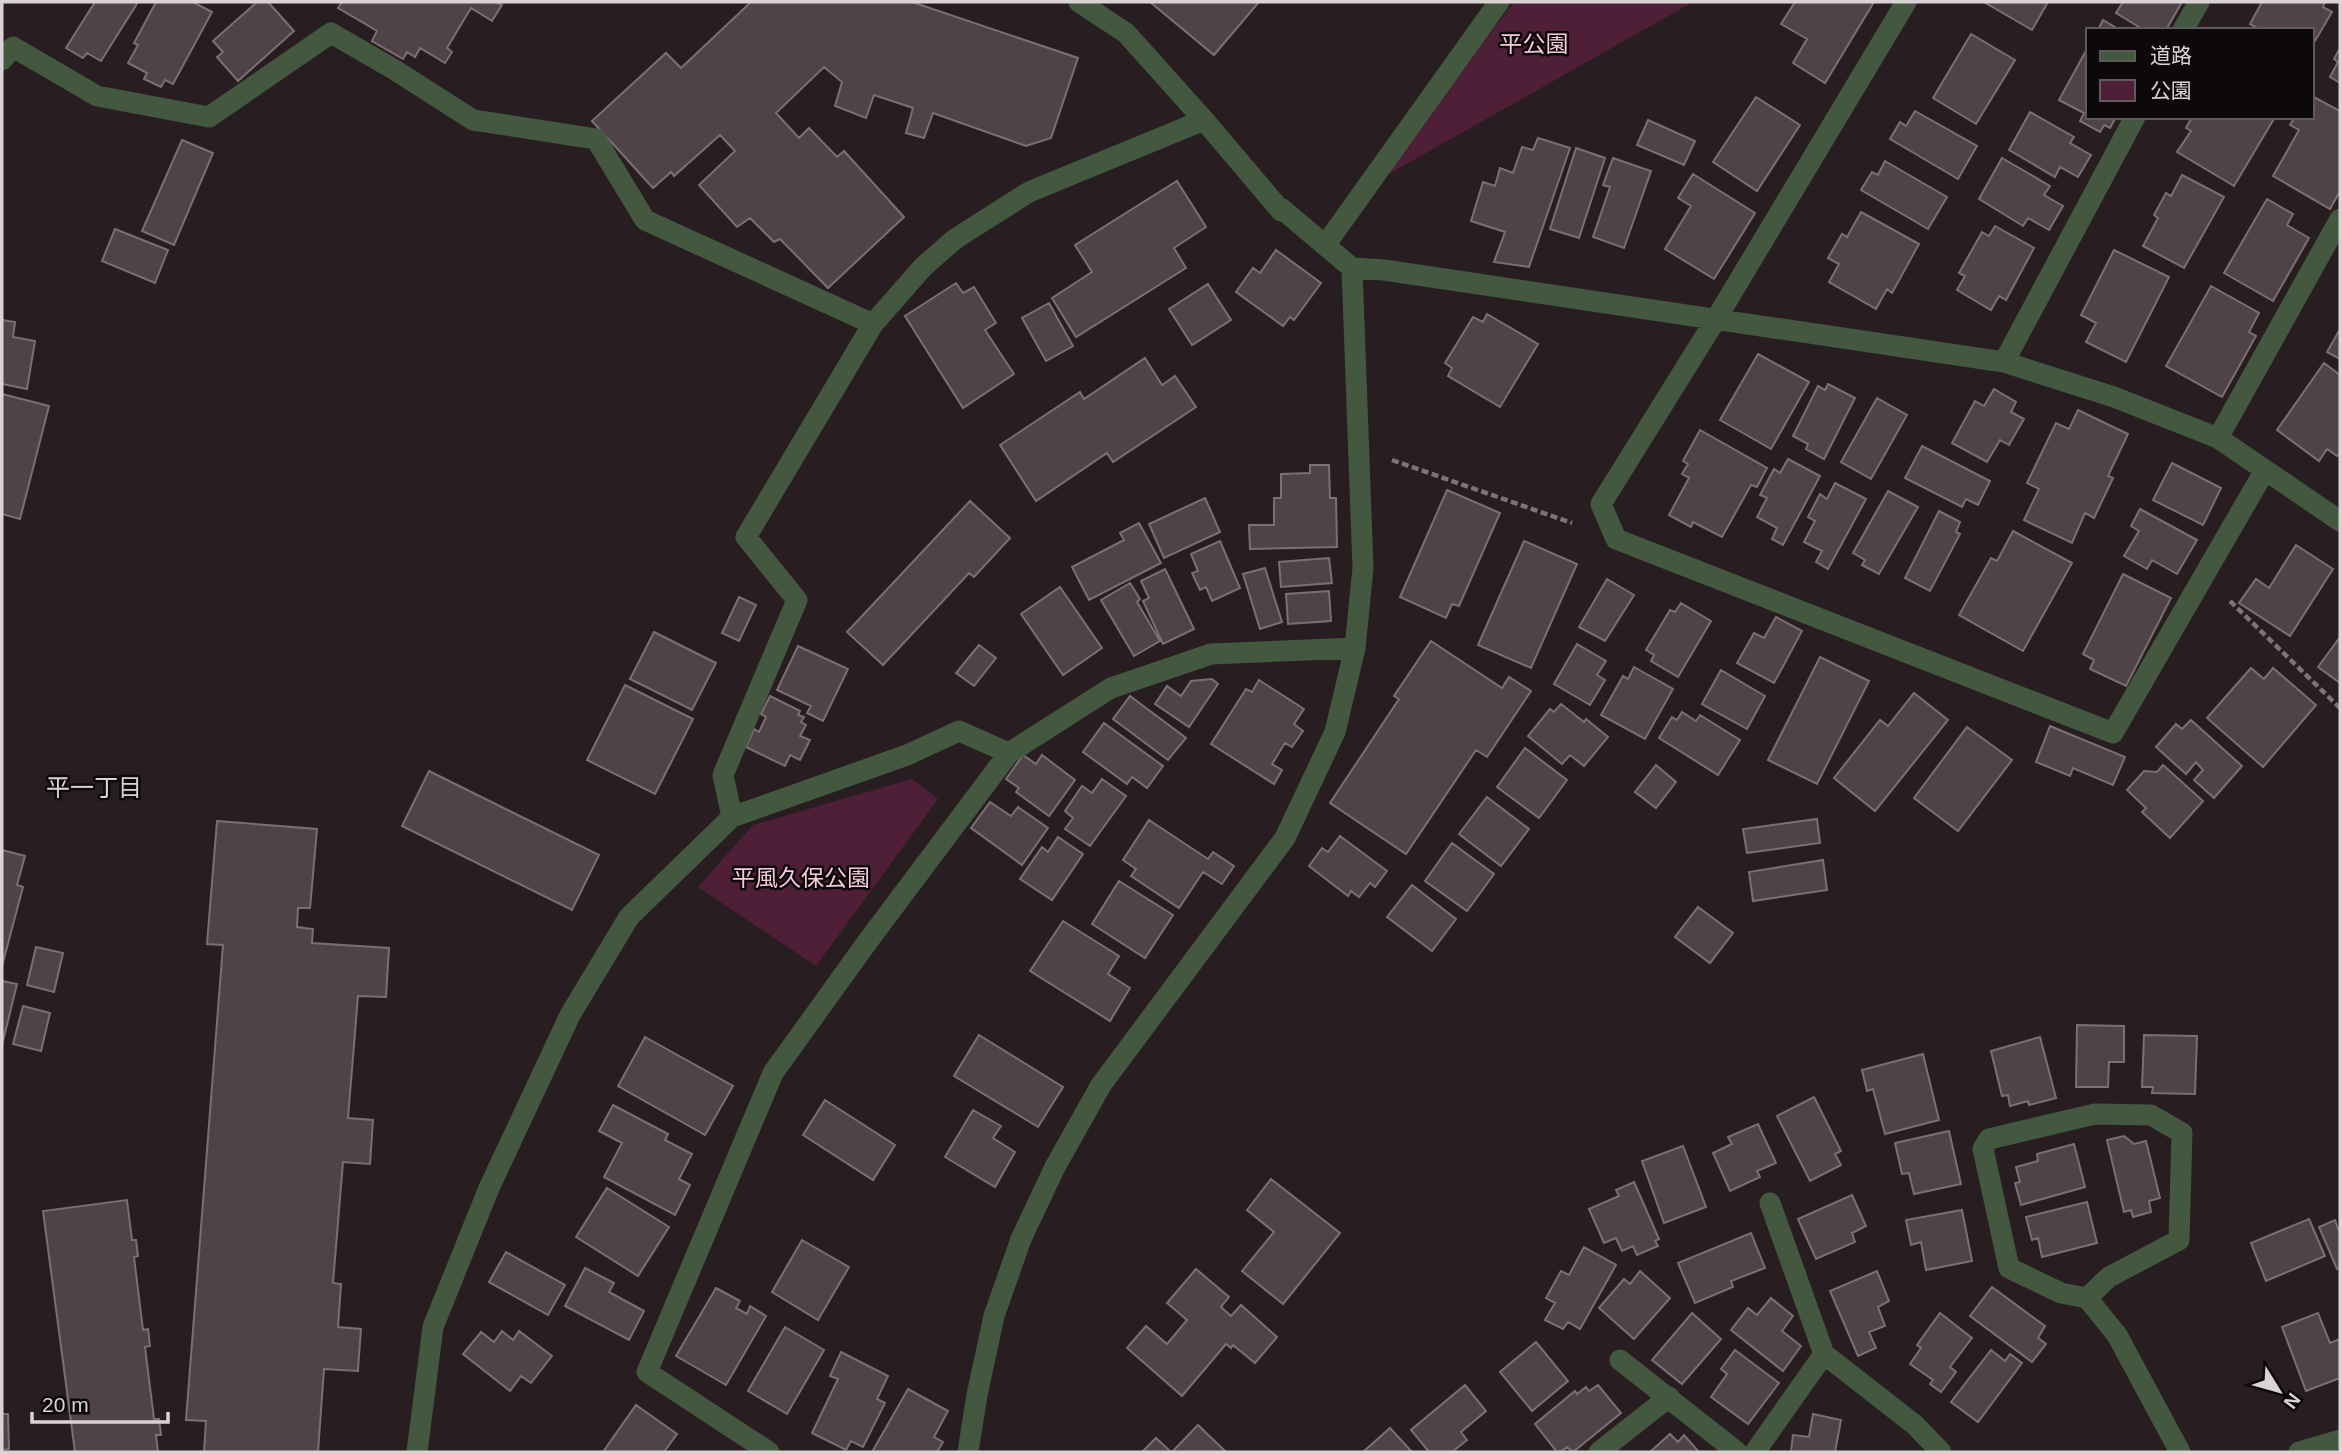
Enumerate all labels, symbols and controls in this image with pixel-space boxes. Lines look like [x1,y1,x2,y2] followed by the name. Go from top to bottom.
[2086,28,2314,119] legend
[1500,31,1569,57] park label: 平公園
[2150,44,2192,67] text: 道路
[2150,79,2192,102] text: 公園
[46,774,142,801] district label: 平一丁目
[732,865,870,891] park label: 平風久保公園
[2244,1356,2314,1426] north arrow
[32,1380,168,1424] scale bar
[2280,1389,2305,1413] text: N
[42,1393,89,1416] text: 20 m

